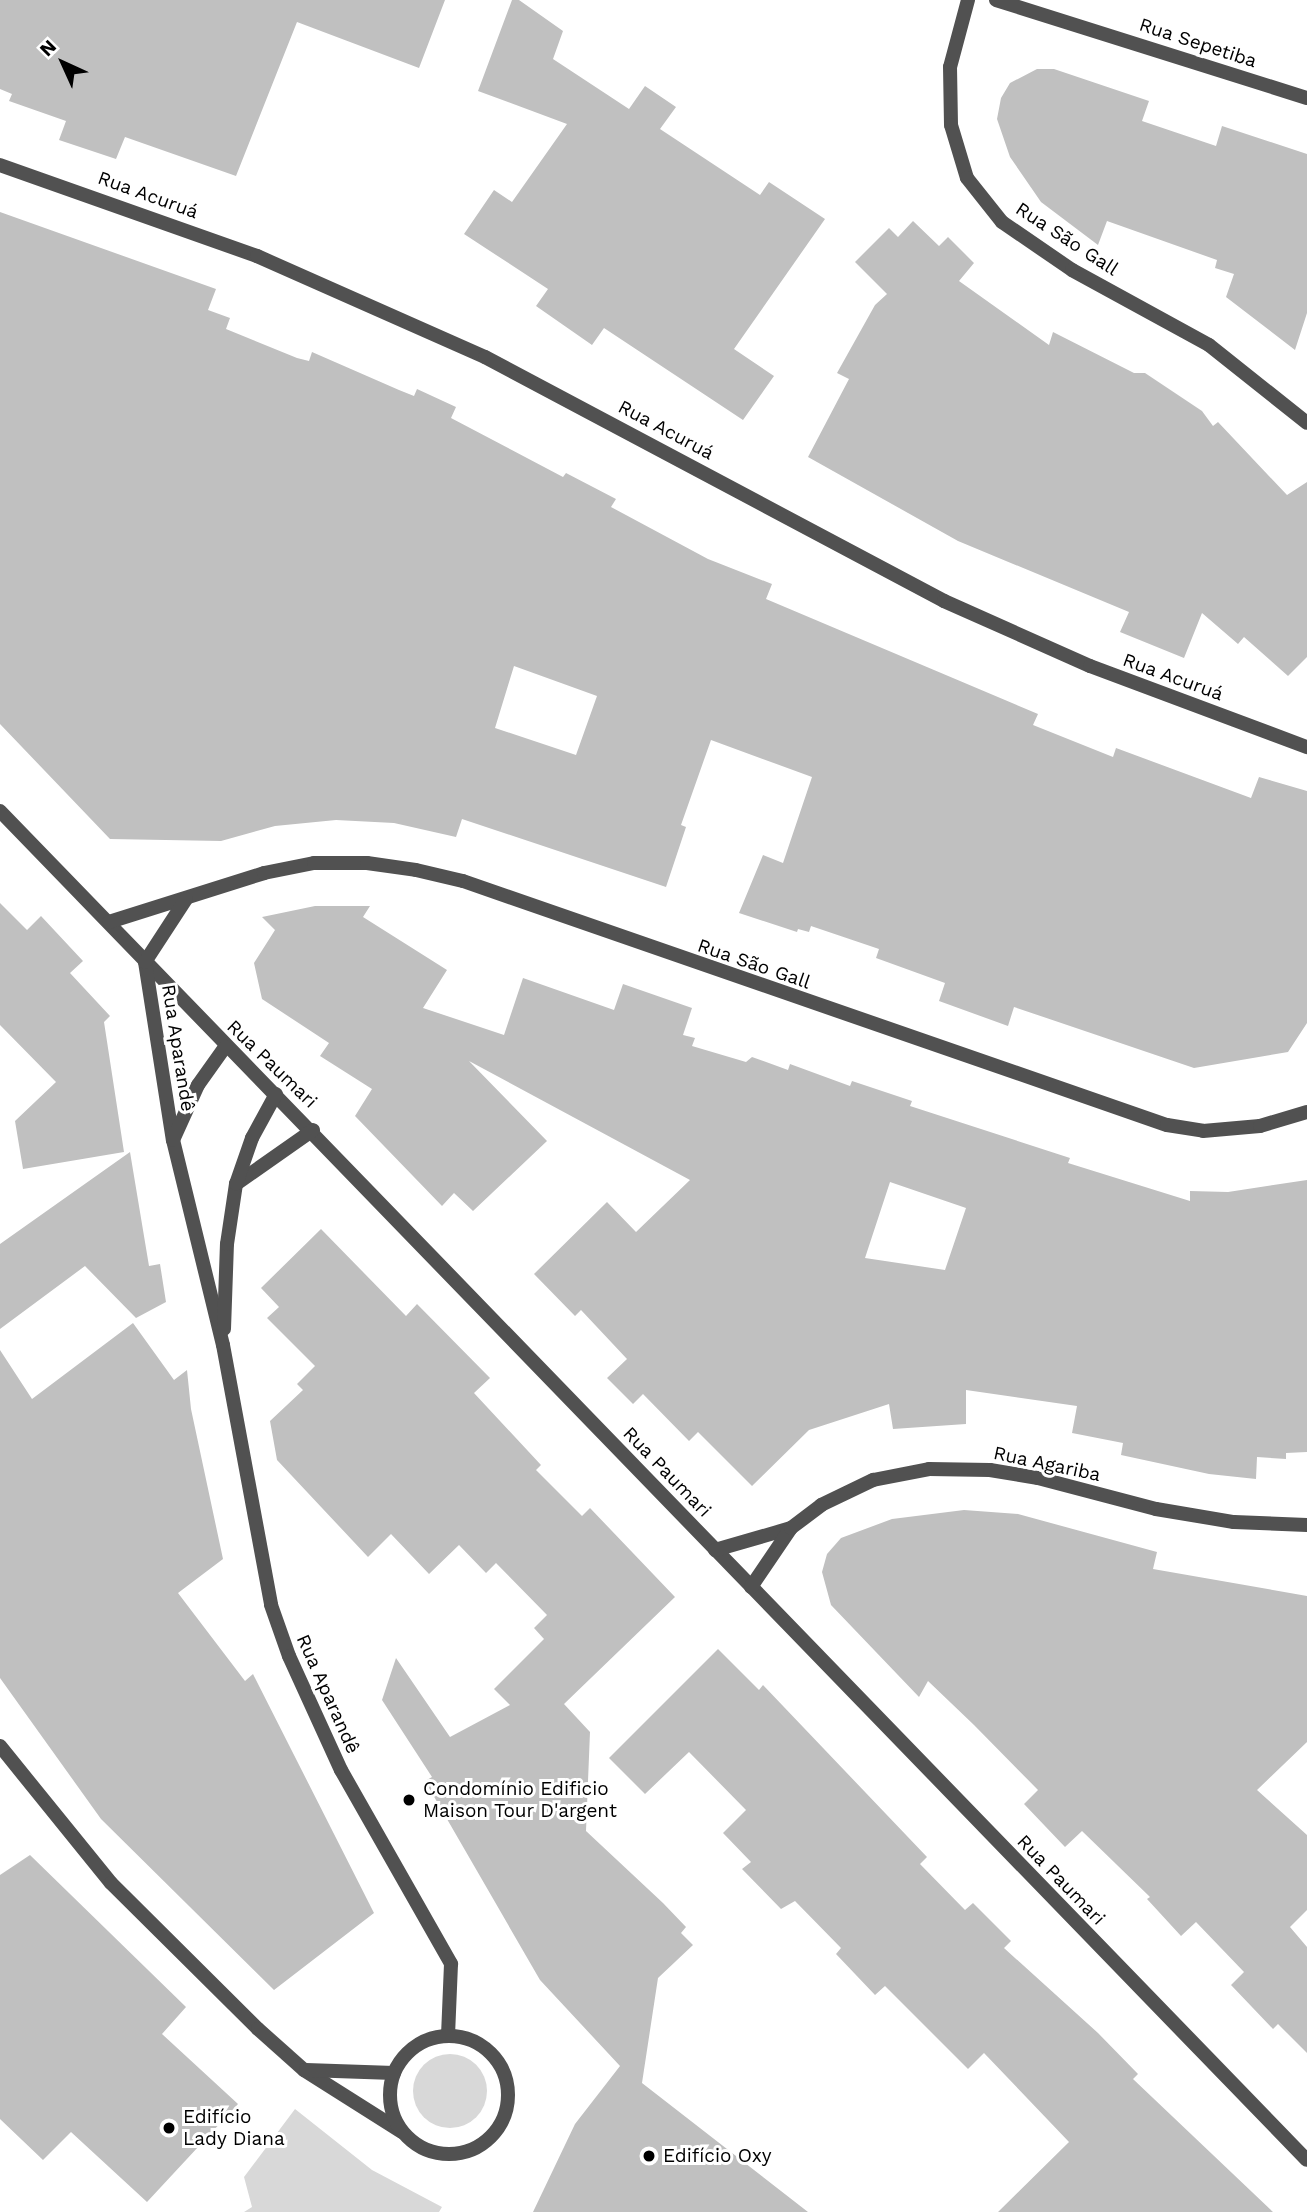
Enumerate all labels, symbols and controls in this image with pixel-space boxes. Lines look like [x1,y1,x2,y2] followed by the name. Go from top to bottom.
[1136,13,1260,73] street label: Rua Sepetiba
[28,28,98,98] north arrow
[35,35,61,61] text: N
[94,166,202,224] street label: Rua Acuruá
[1011,197,1123,281] street label: Rua São Gall
[614,395,718,465] street label: Rua Acuruá
[1119,648,1227,706] street label: Rua Acuruá
[694,934,814,994] street label: Rua São Gall
[157,982,199,1114] street label: Rua Aparandê
[222,1015,322,1113] street label: Rua Paumari
[618,1422,716,1522] street label: Rua Paumari
[991,1441,1103,1487] street label: Rua Agariba
[291,1630,365,1758] street label: Rua Aparandê
[423,1778,618,1822] place label: Condomínio Edificio Maison Tour D'argent
[401,1792,417,1808] marker: Condomínio Edificio Maison Tour D'argent
[1012,1830,1110,1930] street label: Rua Paumari
[183,2106,285,2150] place label: Edifício Lady Diana
[161,2120,177,2136] marker: Edifício Lady Diana
[663,2145,772,2167] place label: Edifício Oxy
[641,2148,657,2164] marker: Edifício Oxy

